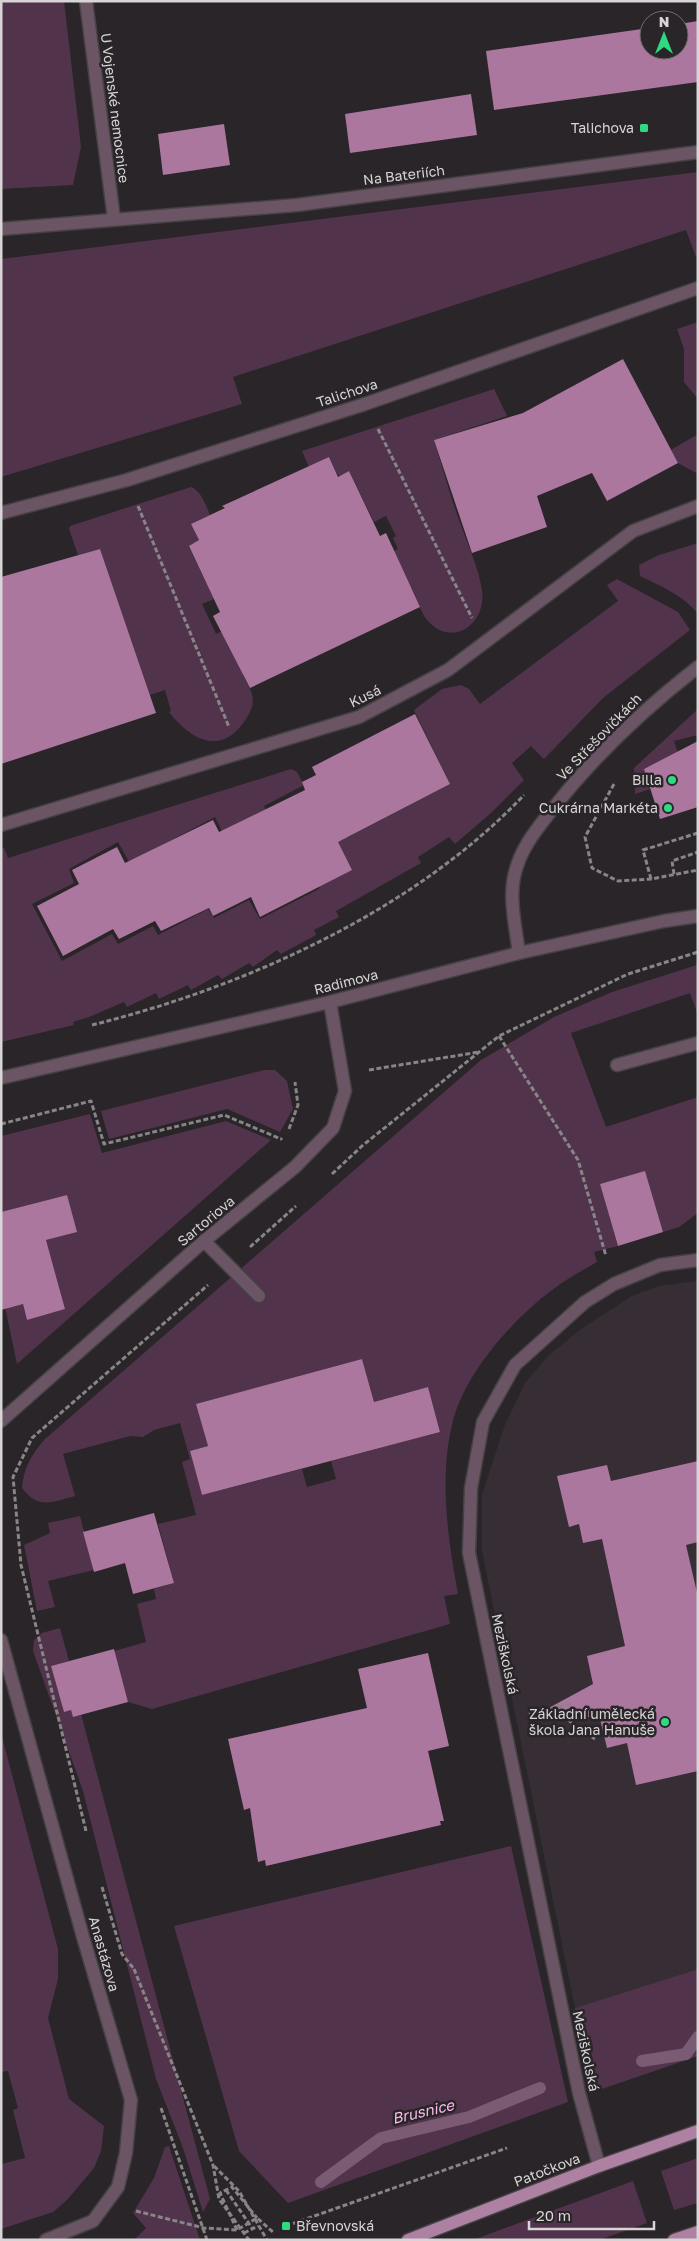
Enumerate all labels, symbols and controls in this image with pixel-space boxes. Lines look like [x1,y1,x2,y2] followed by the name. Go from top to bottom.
[639,10,689,60] north arrow
[659,13,669,30] text: N
[98,32,133,184] street label: U Vojenské nemocnice
[571,119,634,136] place label: Talichova
[638,122,650,134] marker: Talichova
[362,161,446,188] street label: Na Bateriích
[314,375,380,410] street label: Talichova
[346,681,383,710] street label: Kusá
[553,689,645,784] street label: Ve Střešovičkách
[632,771,662,788] place label: Billa
[666,774,678,786] marker: Billa
[539,799,658,816] place label: Cukrárna Markéta
[662,802,674,814] marker: Cukrárna Markéta
[312,965,380,998] street label: Radimova
[174,1192,238,1249] street label: Sartoriova
[489,1612,522,1696] street label: Meziškolská
[529,1705,655,1738] place label: Základní umělecká škola Jana Hanuše
[659,1716,671,1728] marker: Základní umělecká škola Jana Hanuše
[86,1914,123,1993] street label: Anastázova
[570,2009,603,2093] street label: Meziškolská
[390,2095,457,2127] water label: Brusnice
[511,2149,582,2190] street label: Patočkova
[529,2198,654,2230] scale bar
[536,2206,571,2224] text: 20 m
[296,2217,374,2234] place label: Břevnovská
[280,2220,292,2232] marker: Břevnovská

